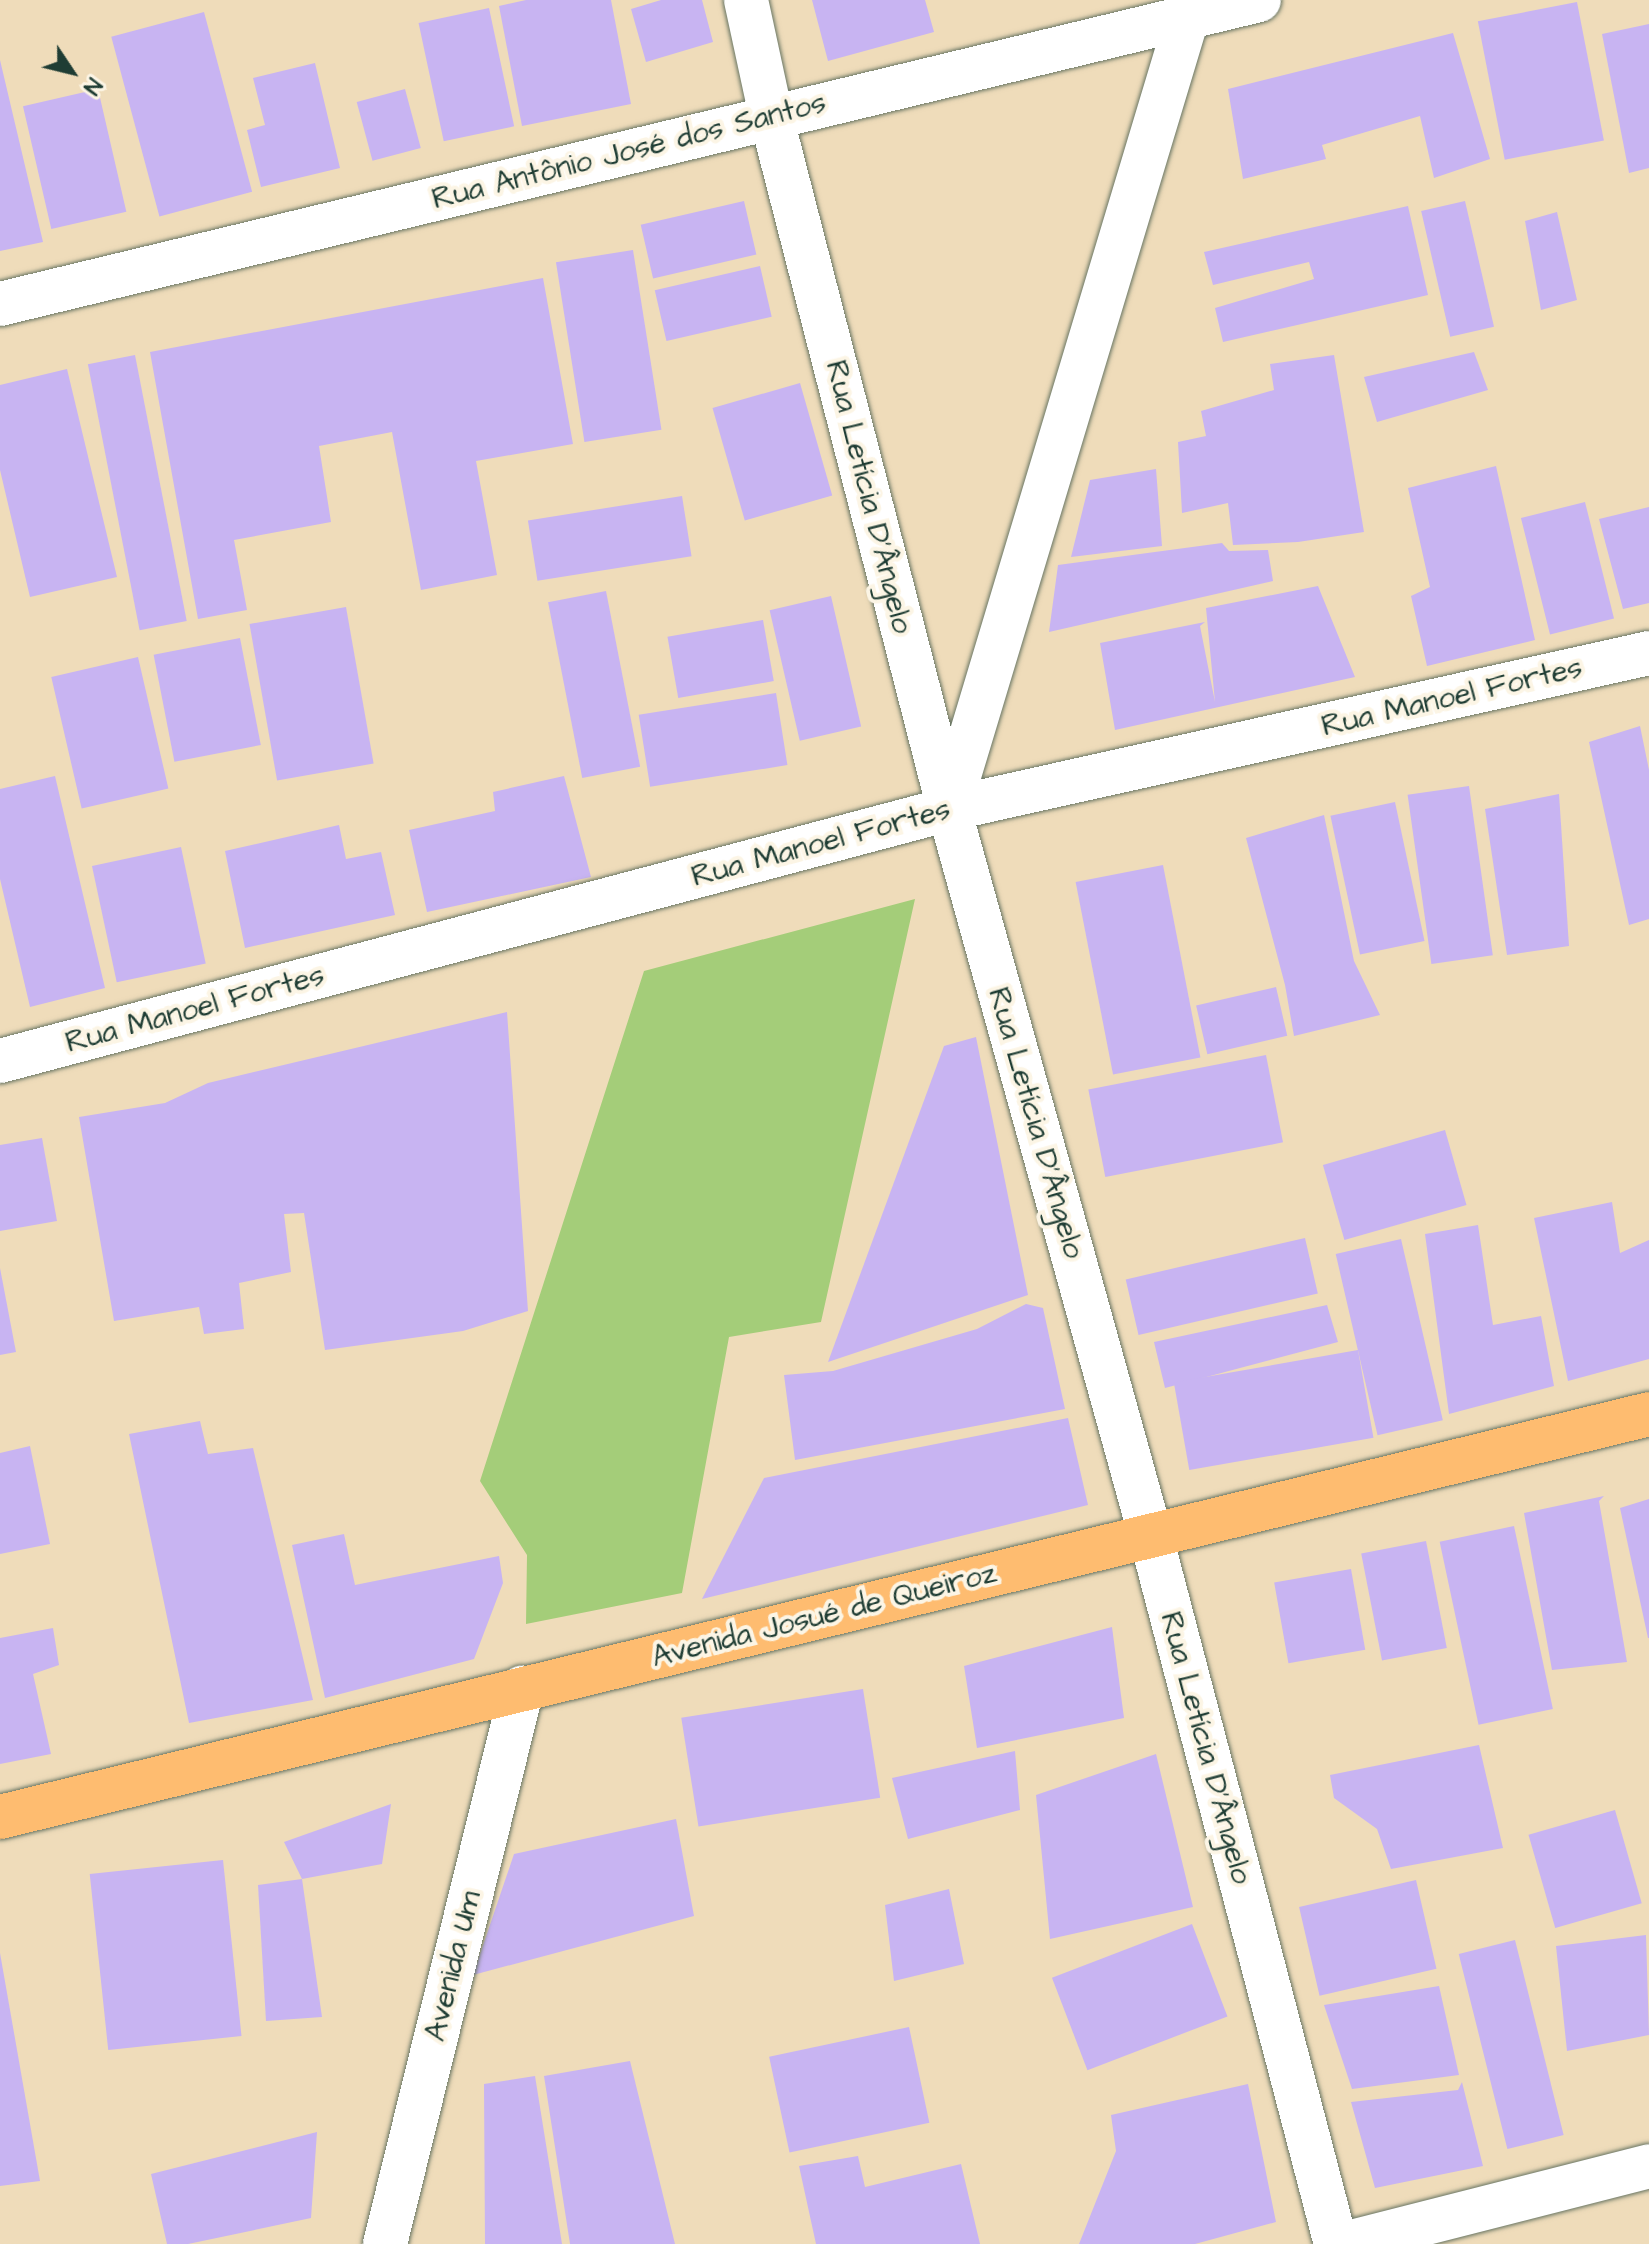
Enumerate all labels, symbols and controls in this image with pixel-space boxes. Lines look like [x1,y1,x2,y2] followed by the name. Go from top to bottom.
[32,32,112,112] north arrow
[75,72,109,101] text: N
[428,85,830,217] street label: Rua Antônio José dos Santos
[818,357,920,637] street label: Rua Letícia D'Ângelo
[1318,649,1586,745] street label: Rua Manoel Fortes
[688,791,954,895] street label: Rua Manoel Fortes
[62,957,328,1061] street label: Rua Manoel Fortes
[980,983,1092,1263] street label: Rua Letícia D'Ângelo
[648,1555,1000,1675] street label: Avenida Josué de Queiroz
[1152,1608,1260,1888] street label: Rua Letícia D'Ângelo
[417,1887,489,2045] street label: Avenida Um

